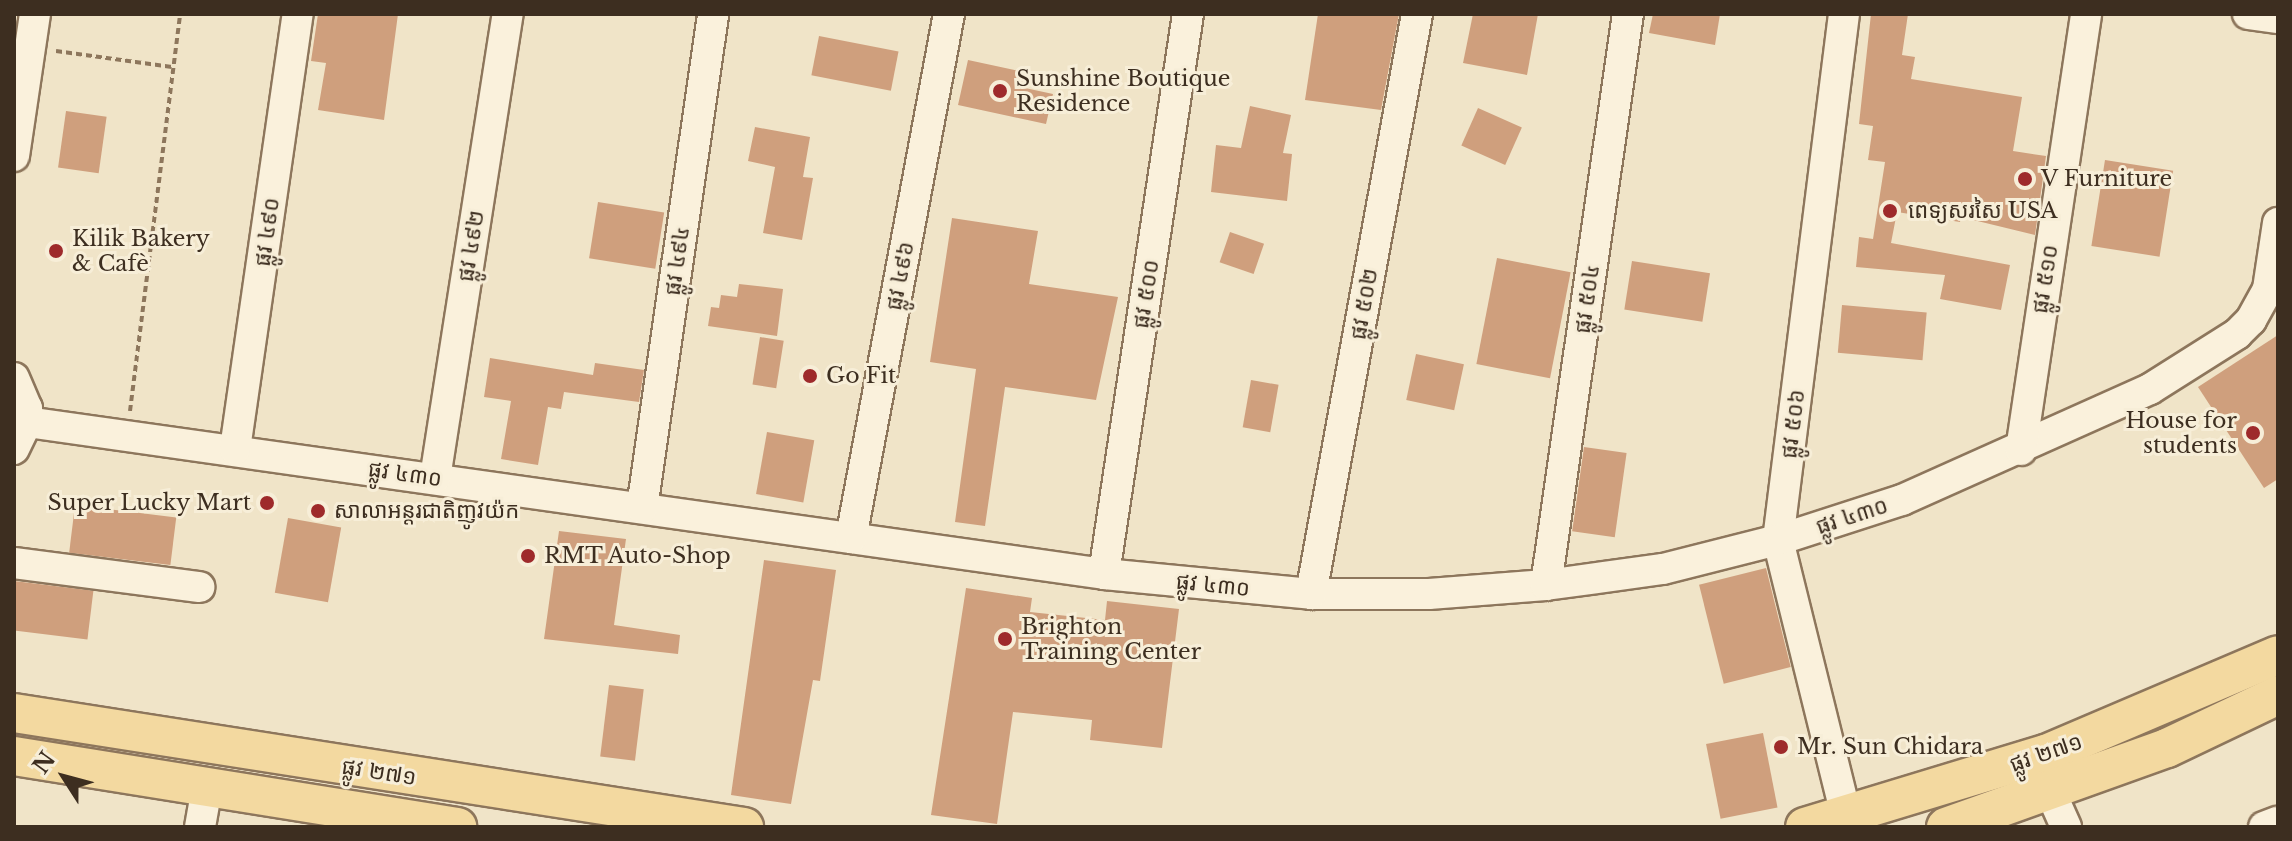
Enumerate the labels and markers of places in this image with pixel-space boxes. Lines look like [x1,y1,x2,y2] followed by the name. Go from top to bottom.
[1016,65,1230,116] place label: Sunshine Boutique Residence
[991,82,1009,100] marker: Sunshine Boutique Residence
[2041,166,2173,192] place label: V Furniture
[2016,170,2034,188] marker: V Furniture
[1908,198,2058,224] place label: ពេទ្យសរសៃ USA
[1879,200,1901,222] marker: ពេទ្យសរសៃ USA
[72,225,210,276] place label: Kilik Bakery & Cafè
[47,242,65,260] marker: Kilik Bakery & Cafè
[826,363,896,389] place label: Go Fit
[801,367,819,385] marker: Go Fit
[2126,407,2237,458] place label: House for students
[2244,424,2262,442] marker: House for students
[46,490,251,516] place label: Super Lucky Mart
[258,494,276,512] marker: Super Lucky Mart
[334,498,519,524] place label: សាលាអន្តរជាតិញូវយ៉ក
[309,502,327,520] marker: សាលាអន្តរជាតិញូវយ៉ក
[544,543,732,569] place label: RMT Auto-Shop
[519,547,537,565] marker: RMT Auto-Shop
[1021,613,1201,664] place label: Brighton Training Center
[996,630,1014,648] marker: Brighton Training Center
[1797,734,1983,760] place label: Mr. Sun Chidara
[1772,738,1790,756] marker: Mr. Sun Chidara

